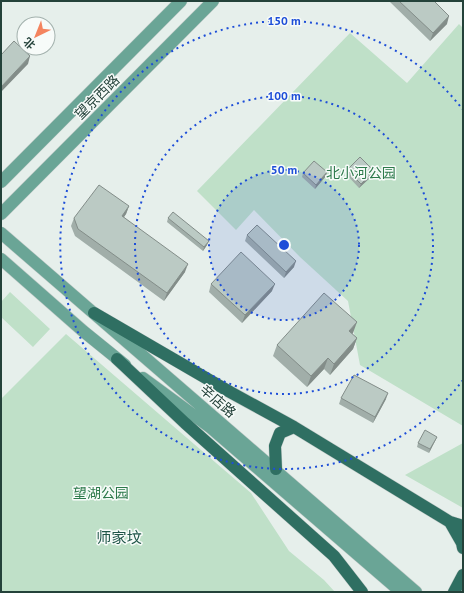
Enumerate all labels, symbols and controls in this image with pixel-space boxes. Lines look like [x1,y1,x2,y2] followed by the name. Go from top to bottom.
[267,13,301,28] text: 150 m
[16,16,56,56] north arrow
[20,34,38,52] text: 北
[71,71,123,123] street label: 望京西路
[267,88,301,103] text: 100 m
[271,162,297,177] text: 50 m
[326,164,396,182] park label: 北小河公园
[277,238,291,252] centre of rings
[196,380,240,422] street label: 辛店路
[73,484,129,502] park label: 望湖公园
[96,528,142,547] district label: 师家坟

